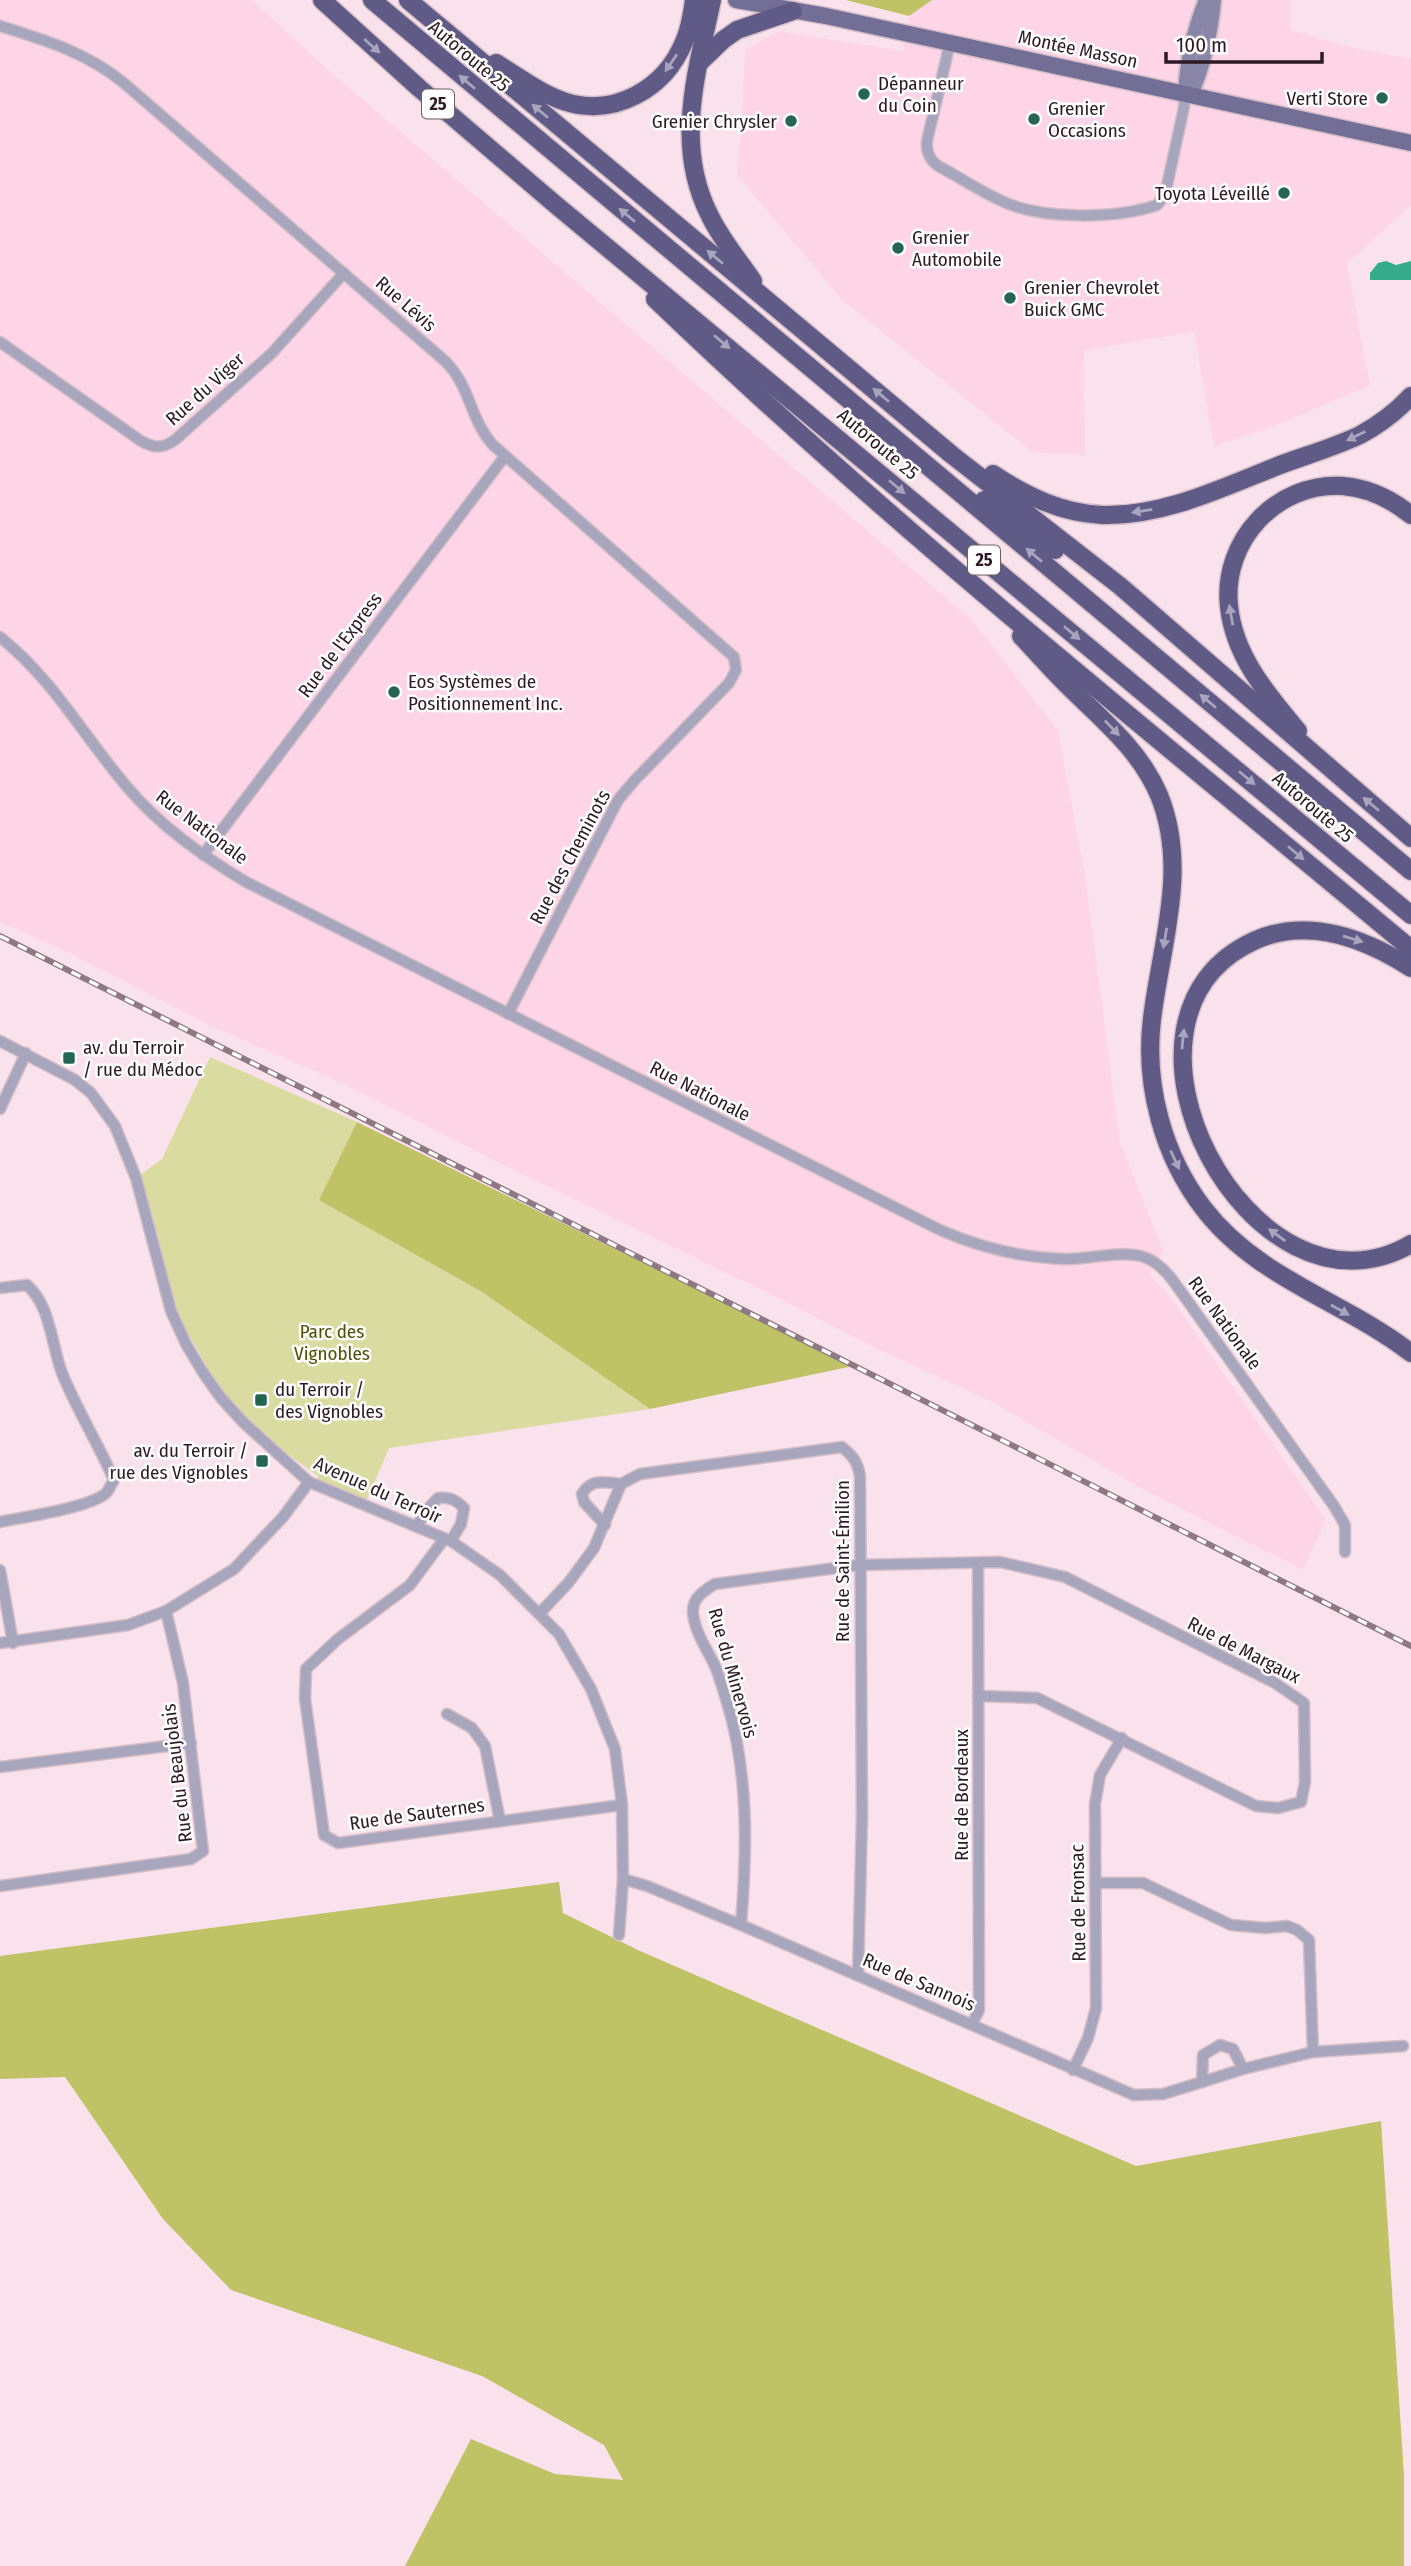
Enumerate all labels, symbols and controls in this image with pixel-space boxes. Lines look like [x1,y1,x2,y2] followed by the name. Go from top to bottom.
[424,15,514,97] street label: Autoroute 25
[1166,21,1322,65] scale bar
[1016,25,1140,73] street label: Montée Masson
[1176,32,1227,58] text: 100 m
[363,38,380,54] one-way arrow
[665,54,679,72] one-way arrow
[878,72,964,117] place label: Dépanneur du Coin
[458,75,475,90] one-way arrow
[856,86,872,102] marker: Dépanneur du Coin
[1286,87,1368,110] place label: Verti Store
[422,90,454,119] road number: 25
[1374,90,1390,106] marker: Verti Store
[1048,97,1126,142] place label: Grenier Occasions
[532,104,549,119] one-way arrow
[652,110,777,133] place label: Grenier Chrysler
[1026,111,1042,127] marker: Grenier Occasions
[783,113,799,129] marker: Grenier Chrysler
[1155,182,1270,205] place label: Toyota Léveillé
[1276,185,1292,201] marker: Toyota Léveillé
[618,208,635,223] one-way arrow
[912,226,1002,271] place label: Grenier Automobile
[890,240,906,256] marker: Grenier Automobile
[707,250,724,265] one-way arrow
[371,271,441,337] street label: Rue Lévis
[1024,276,1160,321] place label: Grenier Chevrolet Buick GMC
[1002,290,1018,306] marker: Grenier Chevrolet Buick GMC
[713,334,731,349] one-way arrow
[161,347,249,430] street label: Rue du Viger
[872,388,889,403] one-way arrow
[833,403,923,485] street label: Autoroute 25
[1346,430,1366,442] one-way arrow
[889,479,906,494] one-way arrow
[1131,506,1153,517] one-way arrow
[968,546,1000,574] road number: 25
[1025,548,1042,563] one-way arrow
[293,588,387,702] street label: Rue de l'Express
[1225,604,1236,626] one-way arrow
[1063,625,1081,641] one-way arrow
[408,670,563,715] place label: Eos Systèmes de Positionnement Inc.
[386,684,402,700] marker: Eos Systèmes de Positionnement Inc.
[1200,694,1217,709] one-way arrow
[1103,719,1119,736] one-way arrow
[1268,766,1358,848] street label: Autoroute 25
[1237,771,1255,786] one-way arrow
[151,785,253,869] street label: Rue Nationale
[525,786,615,928] street label: Rue des Cheminots
[1362,797,1380,812] one-way arrow
[1287,845,1304,860] one-way arrow
[1160,927,1171,949] one-way arrow
[1342,934,1363,945] one-way arrow
[1178,1027,1189,1049] one-way arrow
[83,1036,203,1081] place label: av. du Terroir / rue du Médoc
[61,1050,77,1066] marker: av. du Terroir / rue du Médoc
[646,1056,754,1126] street label: Rue Nationale
[1169,1150,1181,1170] one-way arrow
[1268,1228,1287,1242] one-way arrow
[1184,1272,1266,1374] street label: Rue Nationale
[1330,1304,1350,1316] one-way arrow
[294,1320,370,1365] park label: Parc des Vignobles
[275,1378,383,1423] place label: du Terroir / des Vignobles
[253,1392,269,1408] marker: du Terroir / des Vignobles
[110,1439,248,1484] place label: av. du Terroir / rue des Vignobles
[311,1452,446,1529] street label: Avenue du Terroir
[254,1453,270,1469] marker: av. du Terroir / rue des Vignobles
[831,1480,854,1642] street label: Rue de Saint-Émilion
[703,1605,763,1741] street label: Rue du Minervois
[1184,1612,1305,1689] street label: Rue de Margaux
[157,1702,197,1844] street label: Rue du Beaujolais
[950,1729,973,1861] street label: Rue de Bordeaux
[348,1793,486,1835] street label: Rue de Sauternes
[1065,1844,1091,1962] street label: Rue de Fronsac
[859,1948,979,2016] street label: Rue de Sannois

